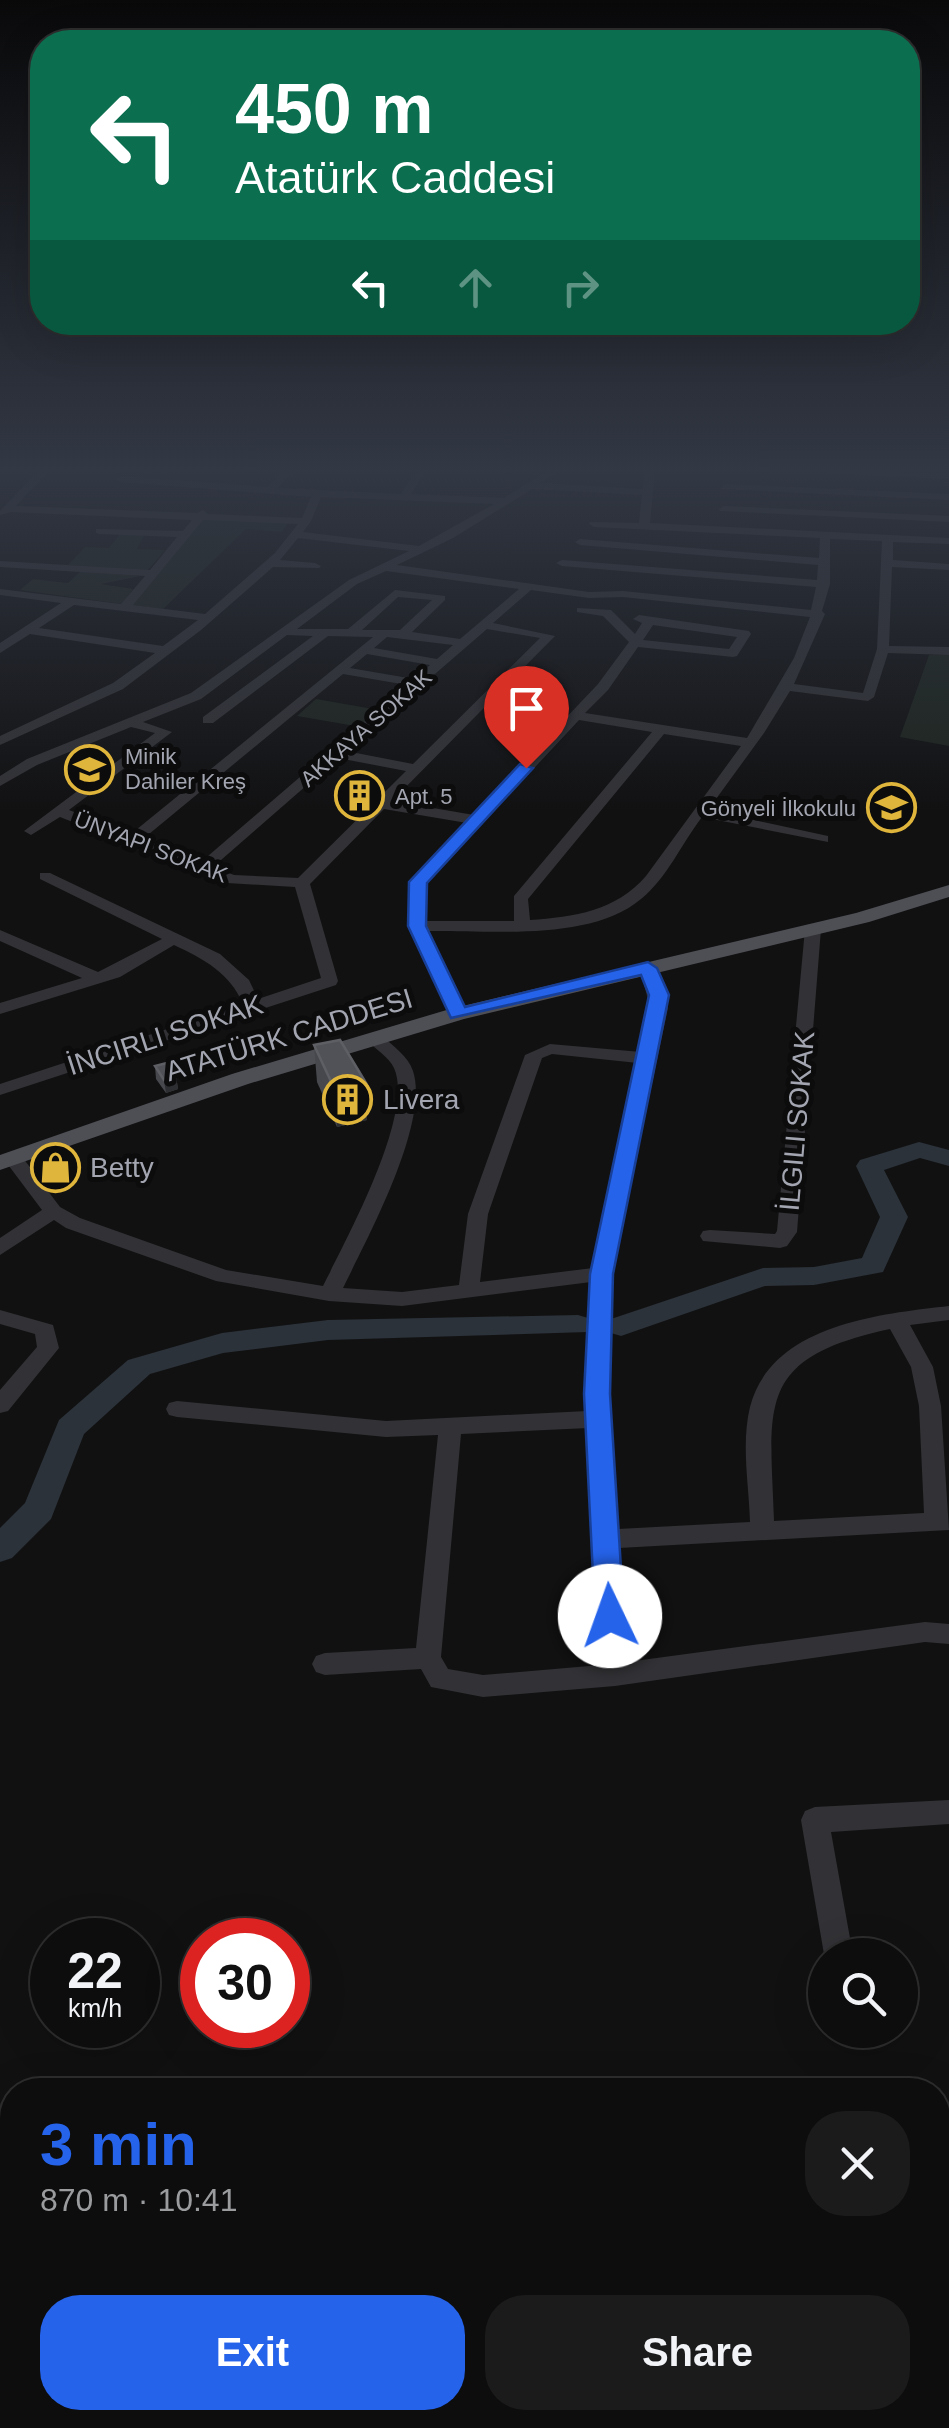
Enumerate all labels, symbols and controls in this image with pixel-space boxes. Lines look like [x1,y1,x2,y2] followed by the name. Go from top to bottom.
[70,70,200,200] icon: left
[235,70,433,148] text: 450 m
[235,152,555,203] text: Atatürk Caddesi
[343,260,398,315] icon: left
[448,260,503,315] icon: ahead
[553,260,608,315] icon: right
[295,664,437,792] street label: AKKAYA SOKAK
[484,666,569,769] pin
[499,681,554,736] icon: arrive
[64,743,116,795] school or university icon: Minik Dahiler Kreş
[125,744,246,794] place label: Minik Dahiler Kreş
[334,770,386,822] building icon: Apt. 5
[865,782,917,834] school or university icon: Gönyeli İlkokulu
[395,784,452,809] place label: Apt. 5
[701,796,856,821] place label: Gönyeli İlkokulu
[71,806,231,888] street label: ÜNYAPI SOKAK
[162,983,416,1087] street label: ATATÜRK CADDESI
[63,989,267,1081] street label: İNCIRLI SOKAK
[774,1029,820,1212] street label: İLGILI SOKAK
[322,1073,374,1125] building icon: Livera
[383,1084,460,1115] place label: Livera
[29,1141,81,1193] shop icon: Betty
[90,1152,154,1183] place label: Betty
[558,1564,662,1668] position arrow
[180,1918,310,2048] speed limit sign: 30
[808,1938,918,2048] map controls
[808,1938,918,2048] button: search
[67,1943,123,1999] text: 22
[68,1994,122,2022] text: km/h
[40,2111,197,2178] text: 3 min
[805,2111,910,2216] button: close
[40,2182,237,2218] text: 870 m · 10:41
[40,2295,465,2410] button: Exit
[485,2295,910,2410] button: Share

